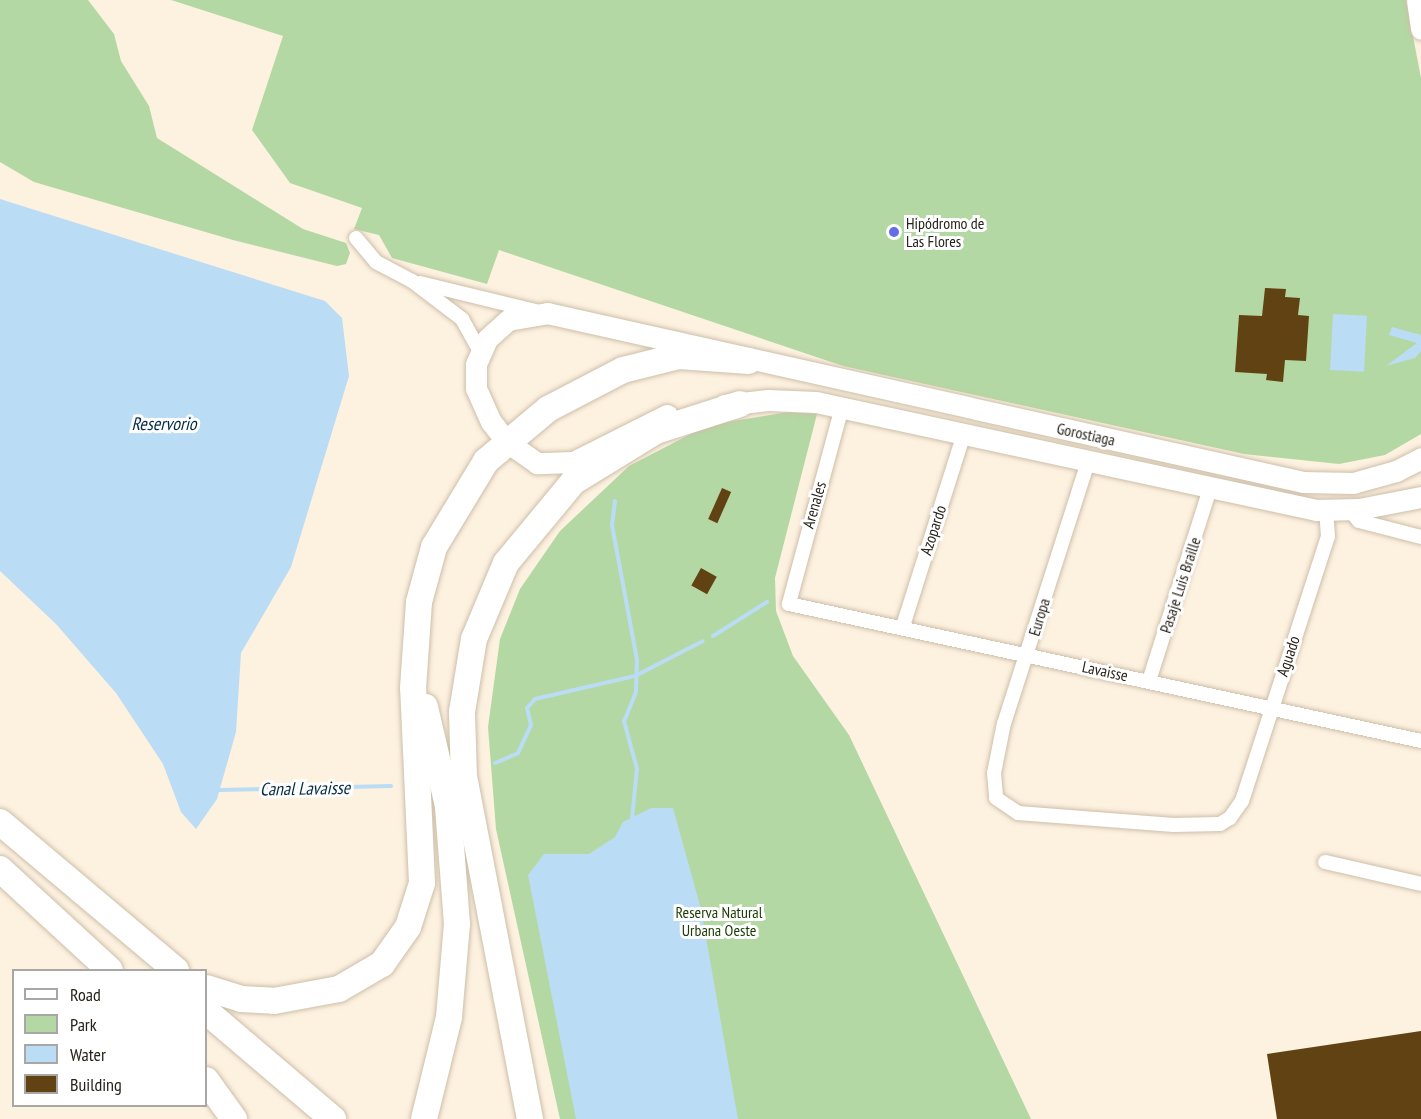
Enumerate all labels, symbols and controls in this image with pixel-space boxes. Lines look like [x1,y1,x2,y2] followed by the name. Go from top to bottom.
[906,213,984,251] place label: Hipódromo de Las Flores
[887,225,901,239] marker: Hipódromo de Las Flores
[131,413,197,435] water label: Reservorio
[1055,418,1117,450] street label: Gorostiaga
[798,479,830,531] street label: Arenales
[916,503,950,557] street label: Azopardo
[1155,535,1205,635] street label: Pasaje Luis Braille
[1024,596,1054,638] street label: Europa
[1272,633,1304,679] street label: Aguado
[1080,657,1130,685] street label: Lavaisse
[260,777,350,801] water label: Canal Lavaisse
[676,902,762,940] park label: Reserva Natural Urbana Oeste
[12,969,207,1107] legend
[70,983,101,1006] text: Road
[70,1013,97,1036] text: Park
[70,1043,106,1066] text: Water
[70,1073,122,1096] text: Building

